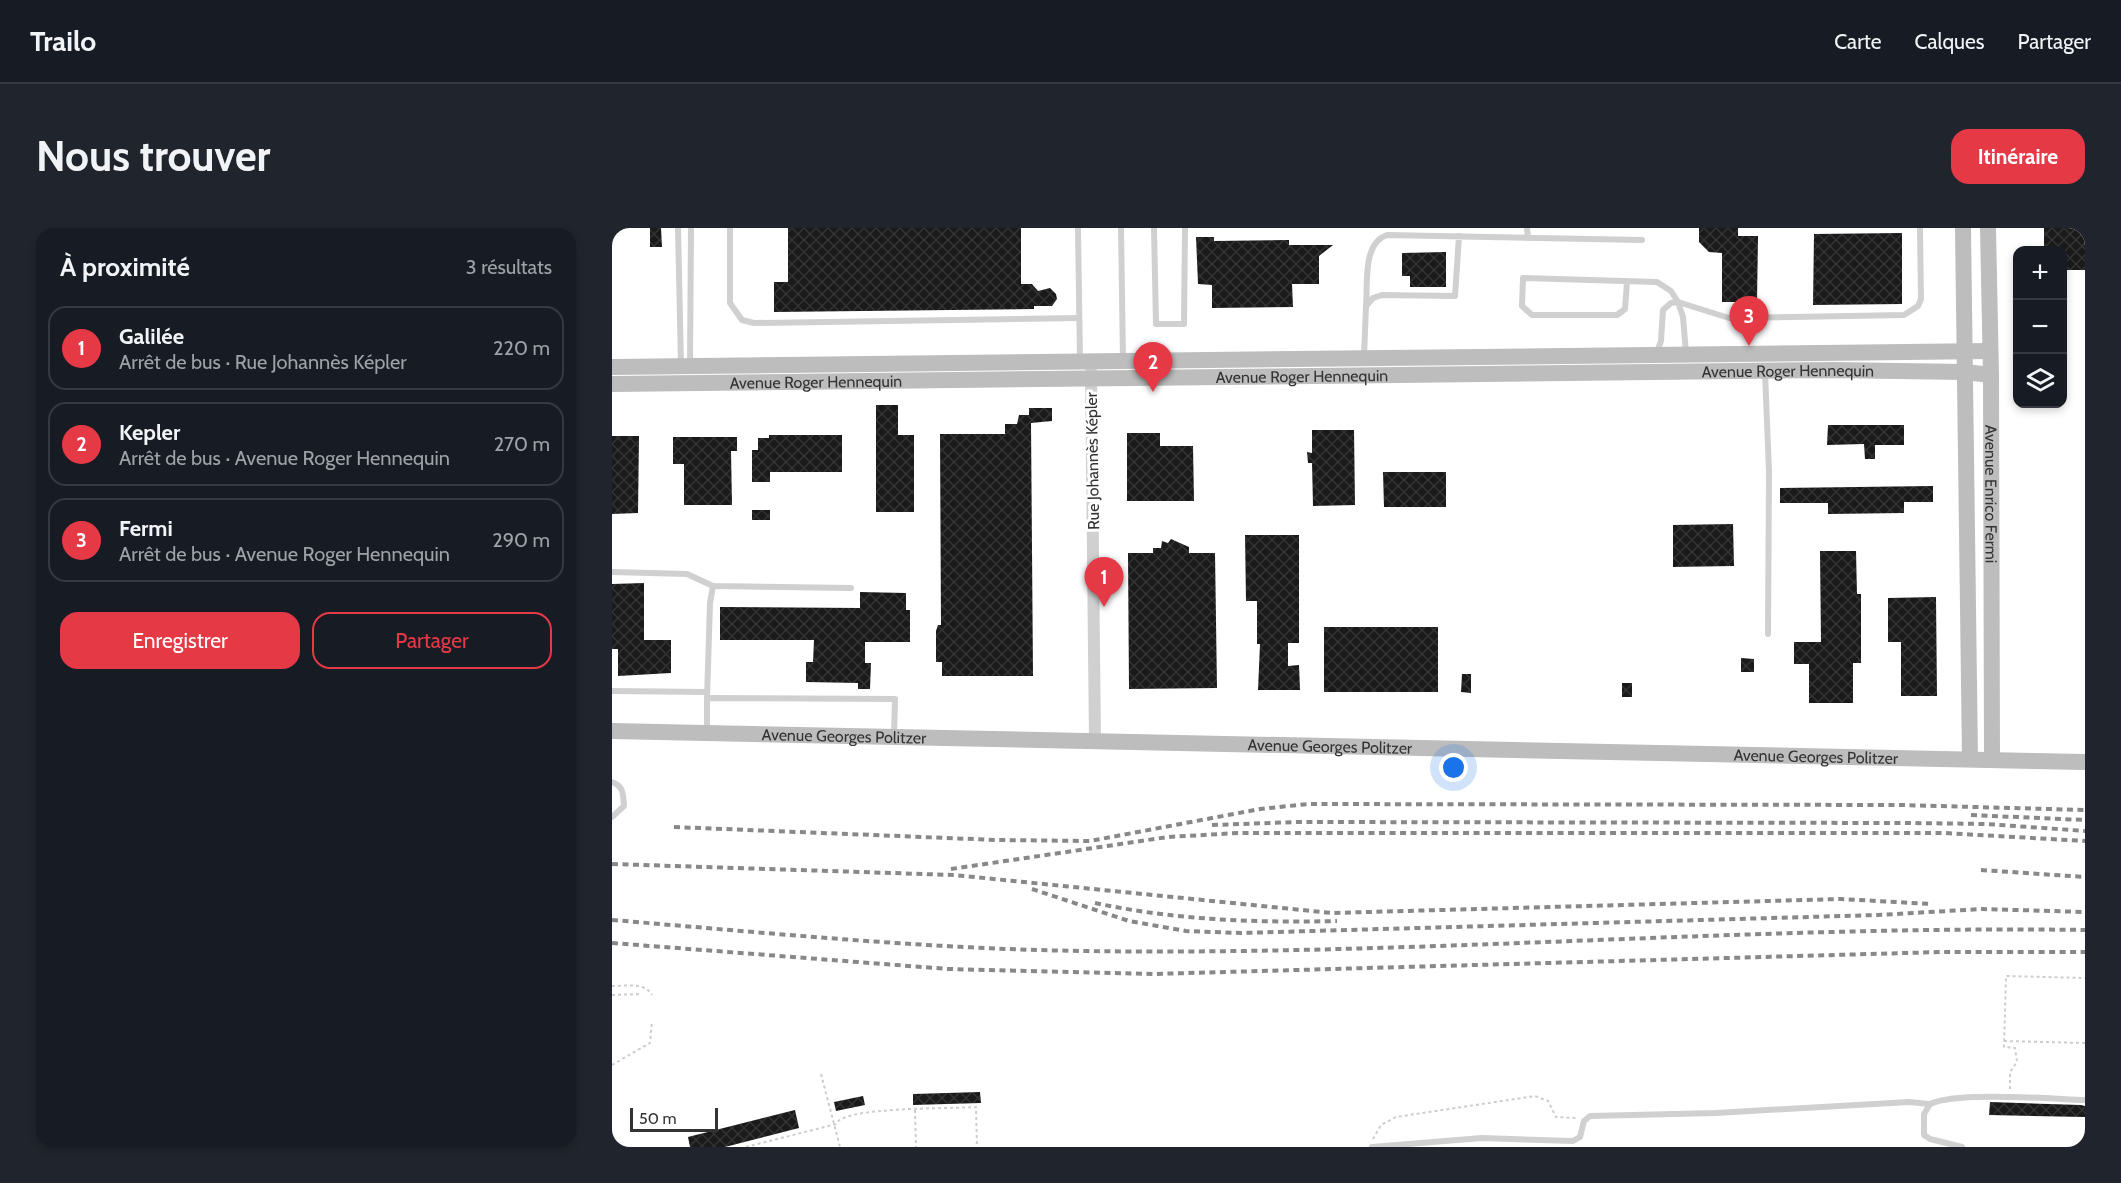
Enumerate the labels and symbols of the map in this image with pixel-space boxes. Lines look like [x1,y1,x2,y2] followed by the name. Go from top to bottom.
[1730,296,1768,346] pin: 3
[1134,342,1172,392] pin: 2
[1702,361,1874,381] street label: Avenue Roger Hennequin
[1216,366,1388,387] street label: Avenue Roger Hennequin
[730,372,902,393] street label: Avenue Roger Hennequin
[1082,391,1103,530] street label: Rue Johannès Képler
[1981,425,2000,563] street label: Avenue Enrico Fermi
[1084,558,1124,607] pin: 1
[762,725,927,748] street label: Avenue Georges Politzer
[1247,735,1413,758] street label: Avenue Georges Politzer
[1733,746,1899,768] street label: Avenue Georges Politzer
[1439,753,1468,782] your location
[630,1105,718,1132] scale bar

